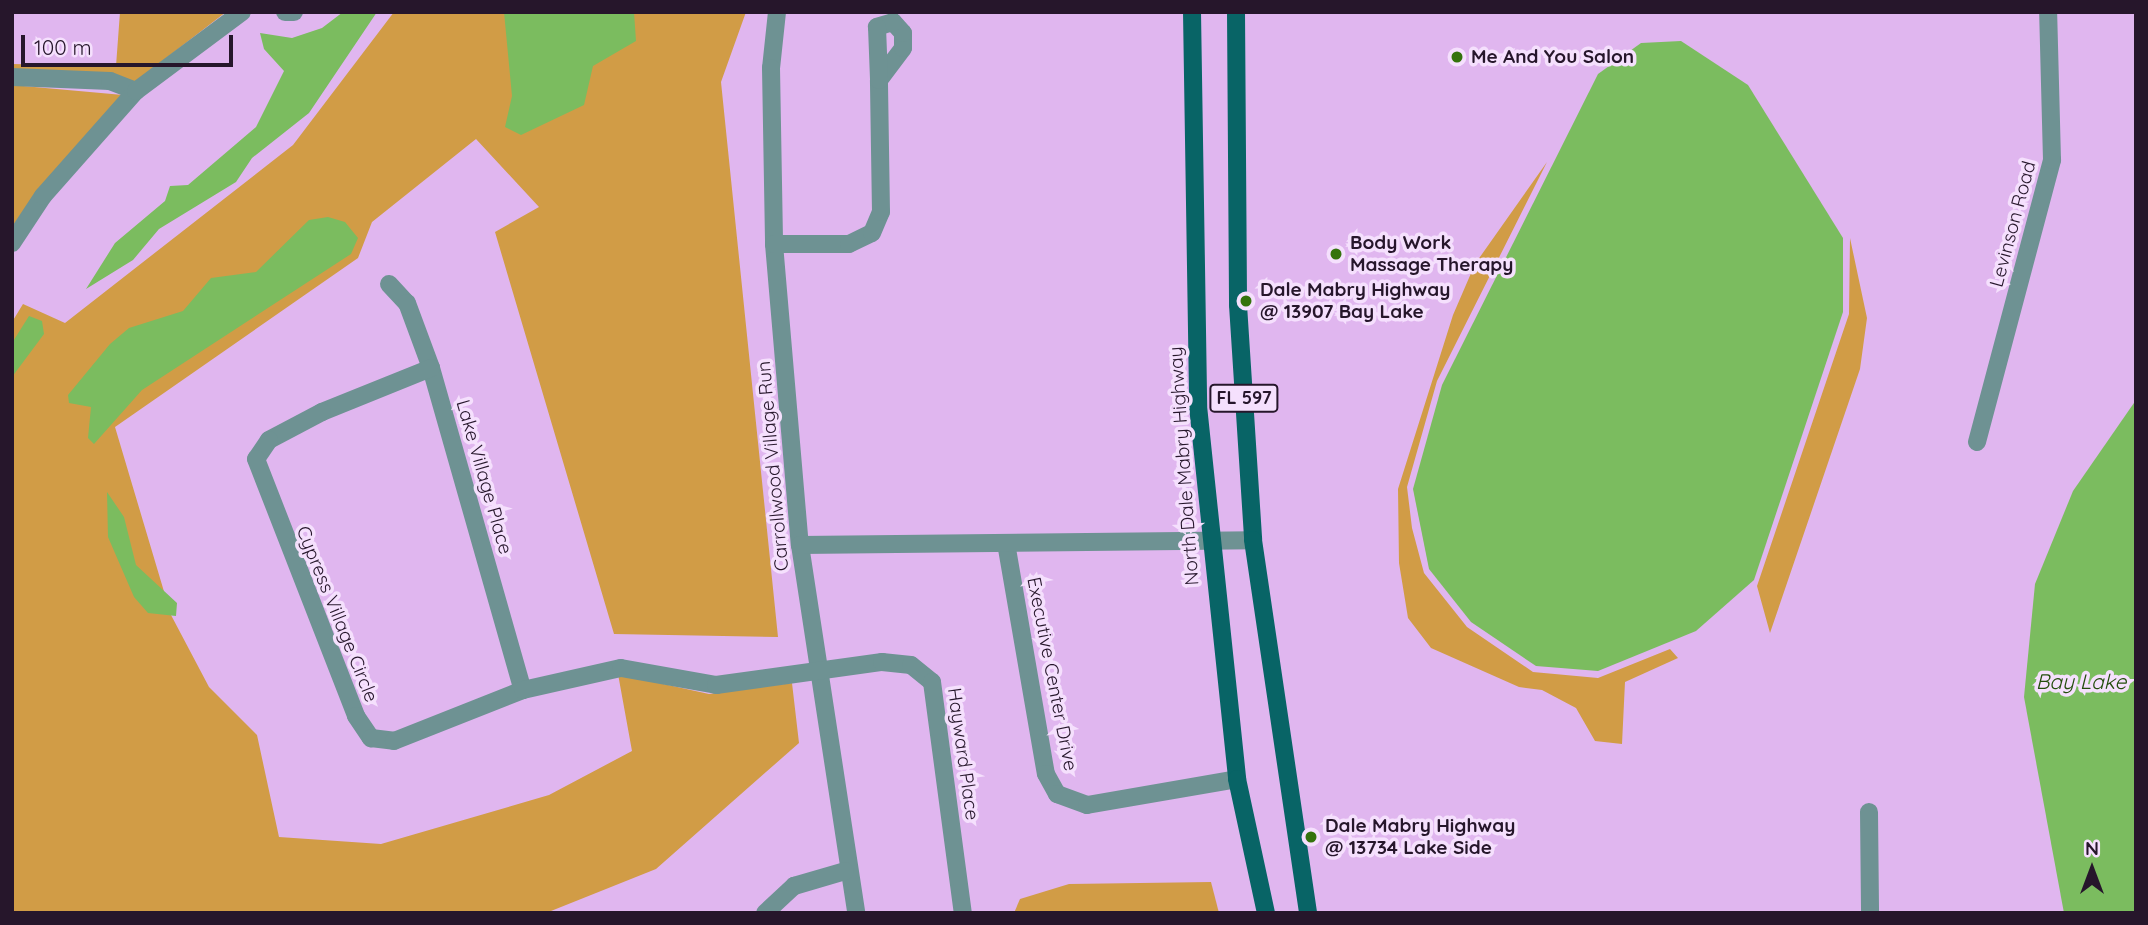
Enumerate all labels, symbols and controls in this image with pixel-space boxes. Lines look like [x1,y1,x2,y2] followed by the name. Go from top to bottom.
[24,21,236,65] scale bar
[34,34,92,60] text: 100 m
[1471,46,1634,68] place label: Me And You Salon
[1449,49,1465,65] marker: Me And You Salon
[1985,158,2041,290] street label: Levinson Road
[1350,232,1513,276] place label: Body Work Massage Therapy
[1328,246,1344,262] marker: Body Work Massage Therapy
[1260,279,1450,323] place label: Dale Mabry Highway @ 13907 Bay Lake
[1238,293,1254,309] marker: Dale Mabry Highway @ 13907 Bay Lake
[1164,346,1204,586] street label: North Dale Mabry Highway
[752,360,794,572] street label: Carrollwood Village Run
[1209,384,1279,412] road number: FL 597
[451,397,517,557] street label: Lake Village Place
[291,523,383,705] street label: Cypress Village Circle
[1022,575,1082,773] street label: Executive Center Drive
[2036,668,2126,694] water label: Bay Lake
[942,686,984,822] street label: Hayward Place
[1325,815,1515,859] place label: Dale Mabry Highway @ 13734 Lake Side
[1303,829,1319,845] marker: Dale Mabry Highway @ 13734 Lake Side
[2057,834,2127,904] north arrow
[2085,836,2099,860] text: N

